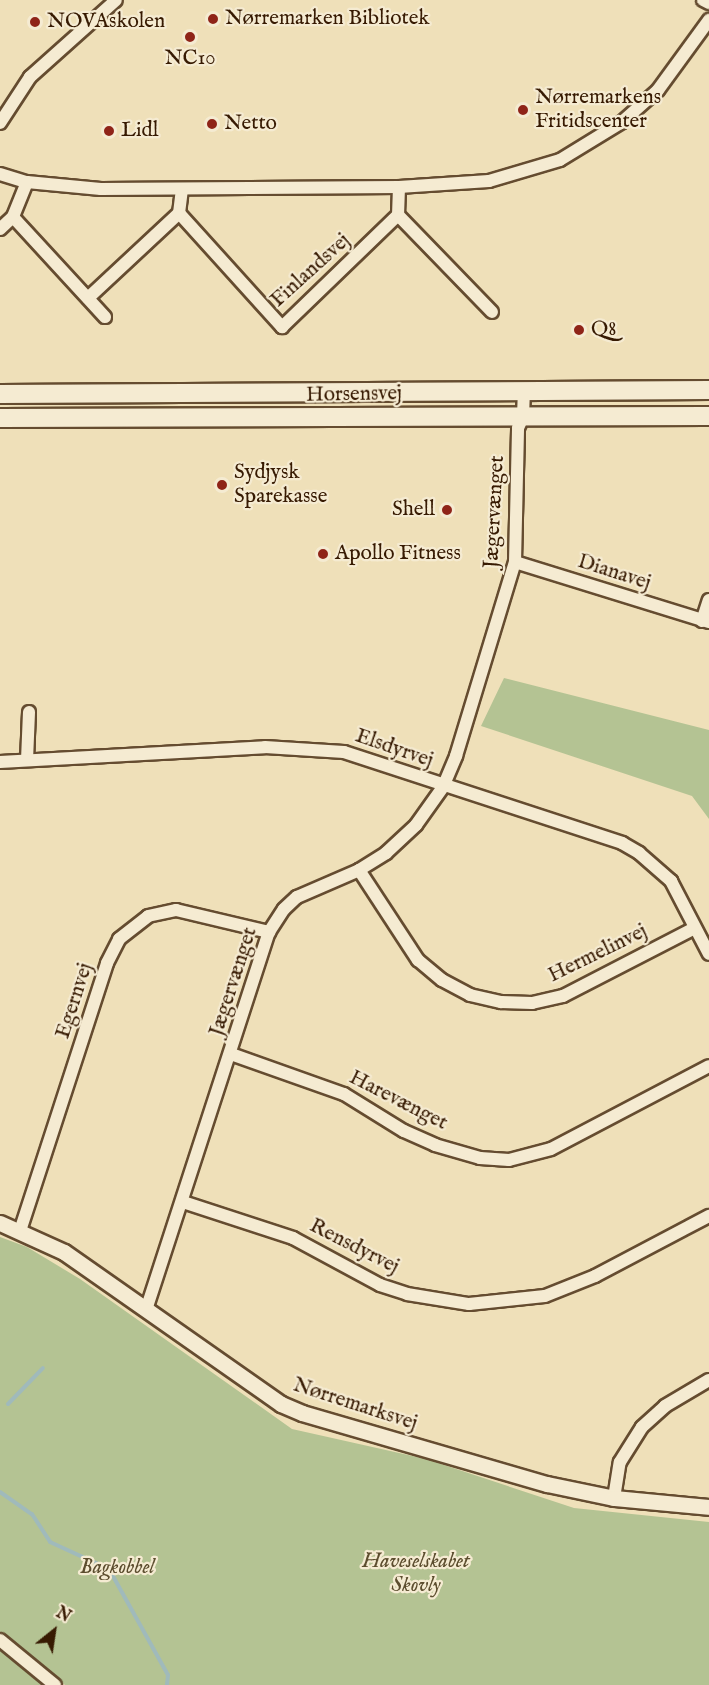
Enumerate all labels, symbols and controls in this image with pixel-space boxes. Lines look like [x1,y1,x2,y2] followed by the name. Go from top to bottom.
[225,6,430,32] place label: Nørremarken Bibliotek
[47,9,165,35] place label: NOVAskolen
[206,12,220,26] marker: Nørremarken Bibliotek
[28,15,42,29] marker: NOVAskolen
[183,30,197,44] marker: NC10
[165,46,215,72] place label: NC10
[535,85,661,135] place label: Nørremarkens Fritidscenter
[516,103,530,117] marker: Nørremarkens Fritidscenter
[224,111,277,137] place label: Netto
[205,117,219,131] marker: Netto
[121,118,158,144] place label: Lidl
[102,124,116,138] marker: Lidl
[266,229,356,313] street label: Finlandsvej
[591,317,616,343] place label: Q8
[572,323,586,337] marker: Q8
[306,382,402,408] street label: Horsensvej
[479,455,511,569] street label: Jægervænget
[234,460,327,510] place label: Sydjysk Sparekasse
[215,478,229,492] marker: Sydjysk Sparekasse
[392,497,435,523] place label: Shell
[440,503,454,517] marker: Shell
[335,541,461,567] place label: Apollo Fitness
[316,547,330,561] marker: Apollo Fitness
[574,549,654,597] street label: Dianavej
[352,724,436,774] street label: Elsdyrvej
[544,919,652,989] street label: Hermelinvej
[205,924,263,1040] street label: Jægervænget
[51,960,99,1042] street label: Egernvej
[345,1065,451,1137] street label: Harevænget
[305,1214,403,1280] street label: Rensdyrvej
[290,1373,420,1437] street label: Nørremarksvej
[362,1549,470,1599] park label: Haveselskabet Skovly
[80,1555,154,1581] park label: Bagkobbel
[24,1601,84,1661] north arrow
[52,1603,74,1628] text: N

